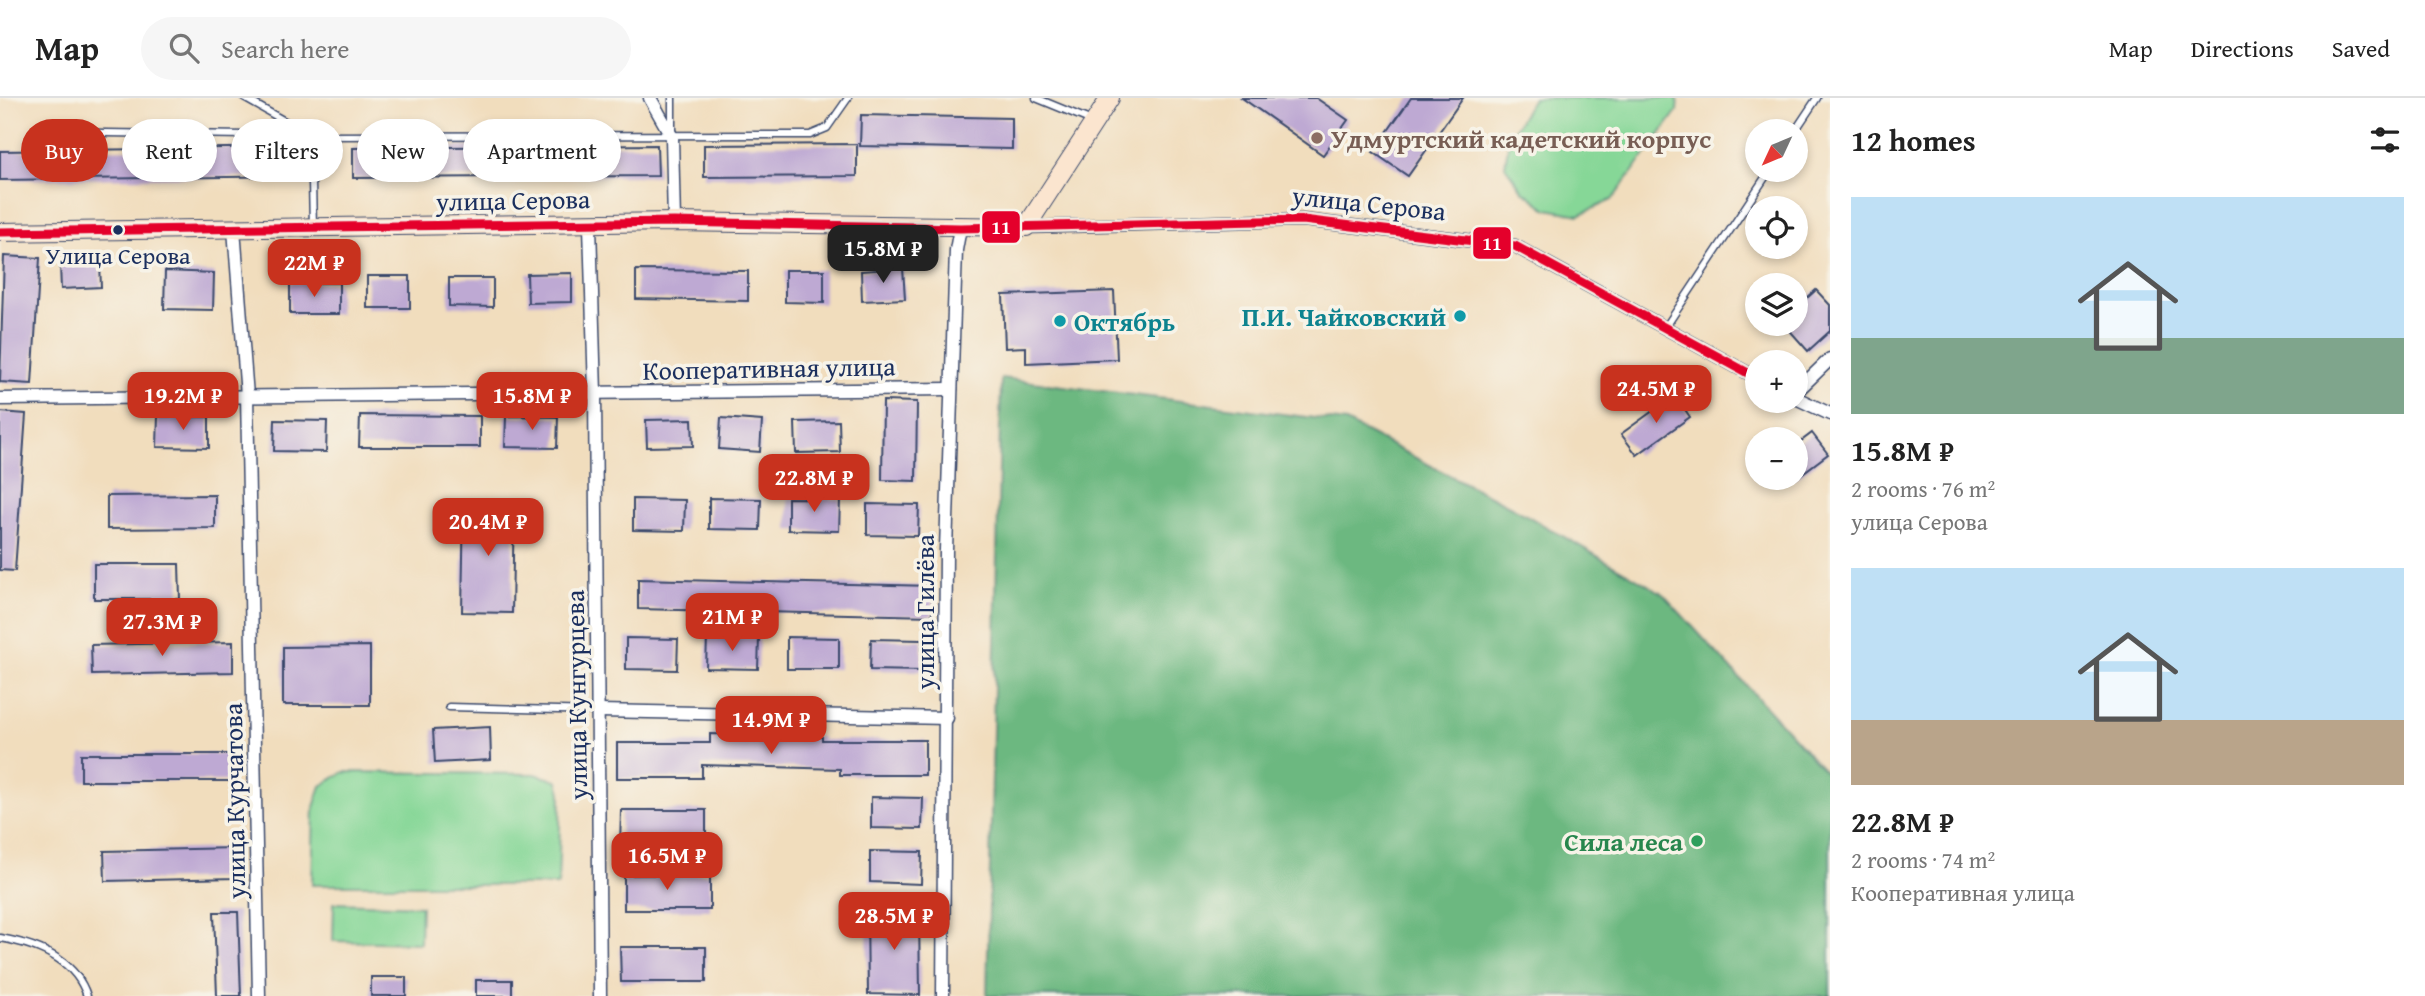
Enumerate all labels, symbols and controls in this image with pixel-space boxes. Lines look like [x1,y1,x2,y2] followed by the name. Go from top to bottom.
[141,17,631,80] search box
[35,24,99,72] text: Map
[165,29,203,67] icon: search
[221,29,349,68] text: Search here
[2109,31,2153,66] text: Map
[2191,31,2294,66] text: Directions
[2332,31,2390,66] text: Saved
[1851,118,1976,162] text: 12 homes
[21,119,108,182] chip: Buy
[122,119,217,182] chip: Rent
[231,119,343,182] chip: Filters
[357,119,449,182] chip: New
[463,119,621,182] chip: Apartment
[1331,119,1711,158] place label: Удмуртский кадетский корпус
[1745,119,1808,182] north arrow
[1745,119,1808,490] map controls
[2366,121,2404,159] icon: filters
[1309,130,1325,146] marker: Удмуртский кадетский корпус
[1289,175,1449,231] street label: улица Серова
[434,179,591,221] street label: улица Серова
[1745,196,1808,259] button: locate
[981,210,1021,244] line badge: 11
[991,213,1011,241] text: 11
[111,223,125,237] marker: Улица Серова
[818,226,948,285] pin: 15.8M ₽
[1472,226,1512,260] line badge: 11
[1482,229,1502,257] text: 11
[843,231,923,264] text: 15.8M ₽
[45,238,191,273] place label: Улица Серова
[265,240,363,299] pin: 22M ₽
[2065,243,2191,369] icon: home
[284,245,344,278] text: 22M ₽
[1745,273,1808,336] button: layers
[1242,297,1446,336] place label: П.И. Чайковский
[1074,302,1175,341] place label: Октябрь
[1452,308,1468,324] marker: П.И. Чайковский
[1052,313,1068,329] marker: Октябрь
[642,346,896,390] street label: Кооперативная улица
[1745,350,1808,413] button: +
[1591,366,1721,425] pin: 24.5M ₽
[1616,371,1696,404] text: 24.5M ₽
[118,372,248,432] pin: 19.2M ₽
[467,372,597,432] pin: 15.8M ₽
[143,378,223,411] text: 19.2M ₽
[492,378,572,411] text: 15.8M ₽
[1745,427,1808,490] button: −
[1851,428,1954,472] text: 15.8M ₽
[749,454,879,514] pin: 22.8M ₽
[774,460,854,493] text: 22.8M ₽
[1851,472,1995,505] text: 2 rooms · 76 m²
[423,498,553,558] pin: 20.4M ₽
[448,504,528,537] text: 20.4M ₽
[1851,505,1988,538] text: улица Серова
[905,534,944,691] street label: улица Гилёва
[555,589,597,802] street label: улица Кунгурцева
[683,594,781,653] pin: 21M ₽
[97,598,227,658] pin: 27.3M ₽
[702,599,762,632] text: 21M ₽
[122,604,202,637] text: 27.3M ₽
[2065,614,2191,740] icon: home
[706,696,836,756] pin: 14.9M ₽
[213,702,255,900] street label: улица Курчатова
[731,702,811,735] text: 14.9M ₽
[1851,799,1954,843] text: 22.8M ₽
[1564,822,1684,861] place label: Сила леса
[602,832,732,892] pin: 16.5M ₽
[1689,833,1705,849] marker: Сила леса
[627,838,707,871] text: 16.5M ₽
[1851,843,1995,876] text: 2 rooms · 74 m²
[1851,876,2075,909] text: Кооперативная улица
[829,892,959,952] pin: 28.5M ₽
[854,898,934,931] text: 28.5M ₽

